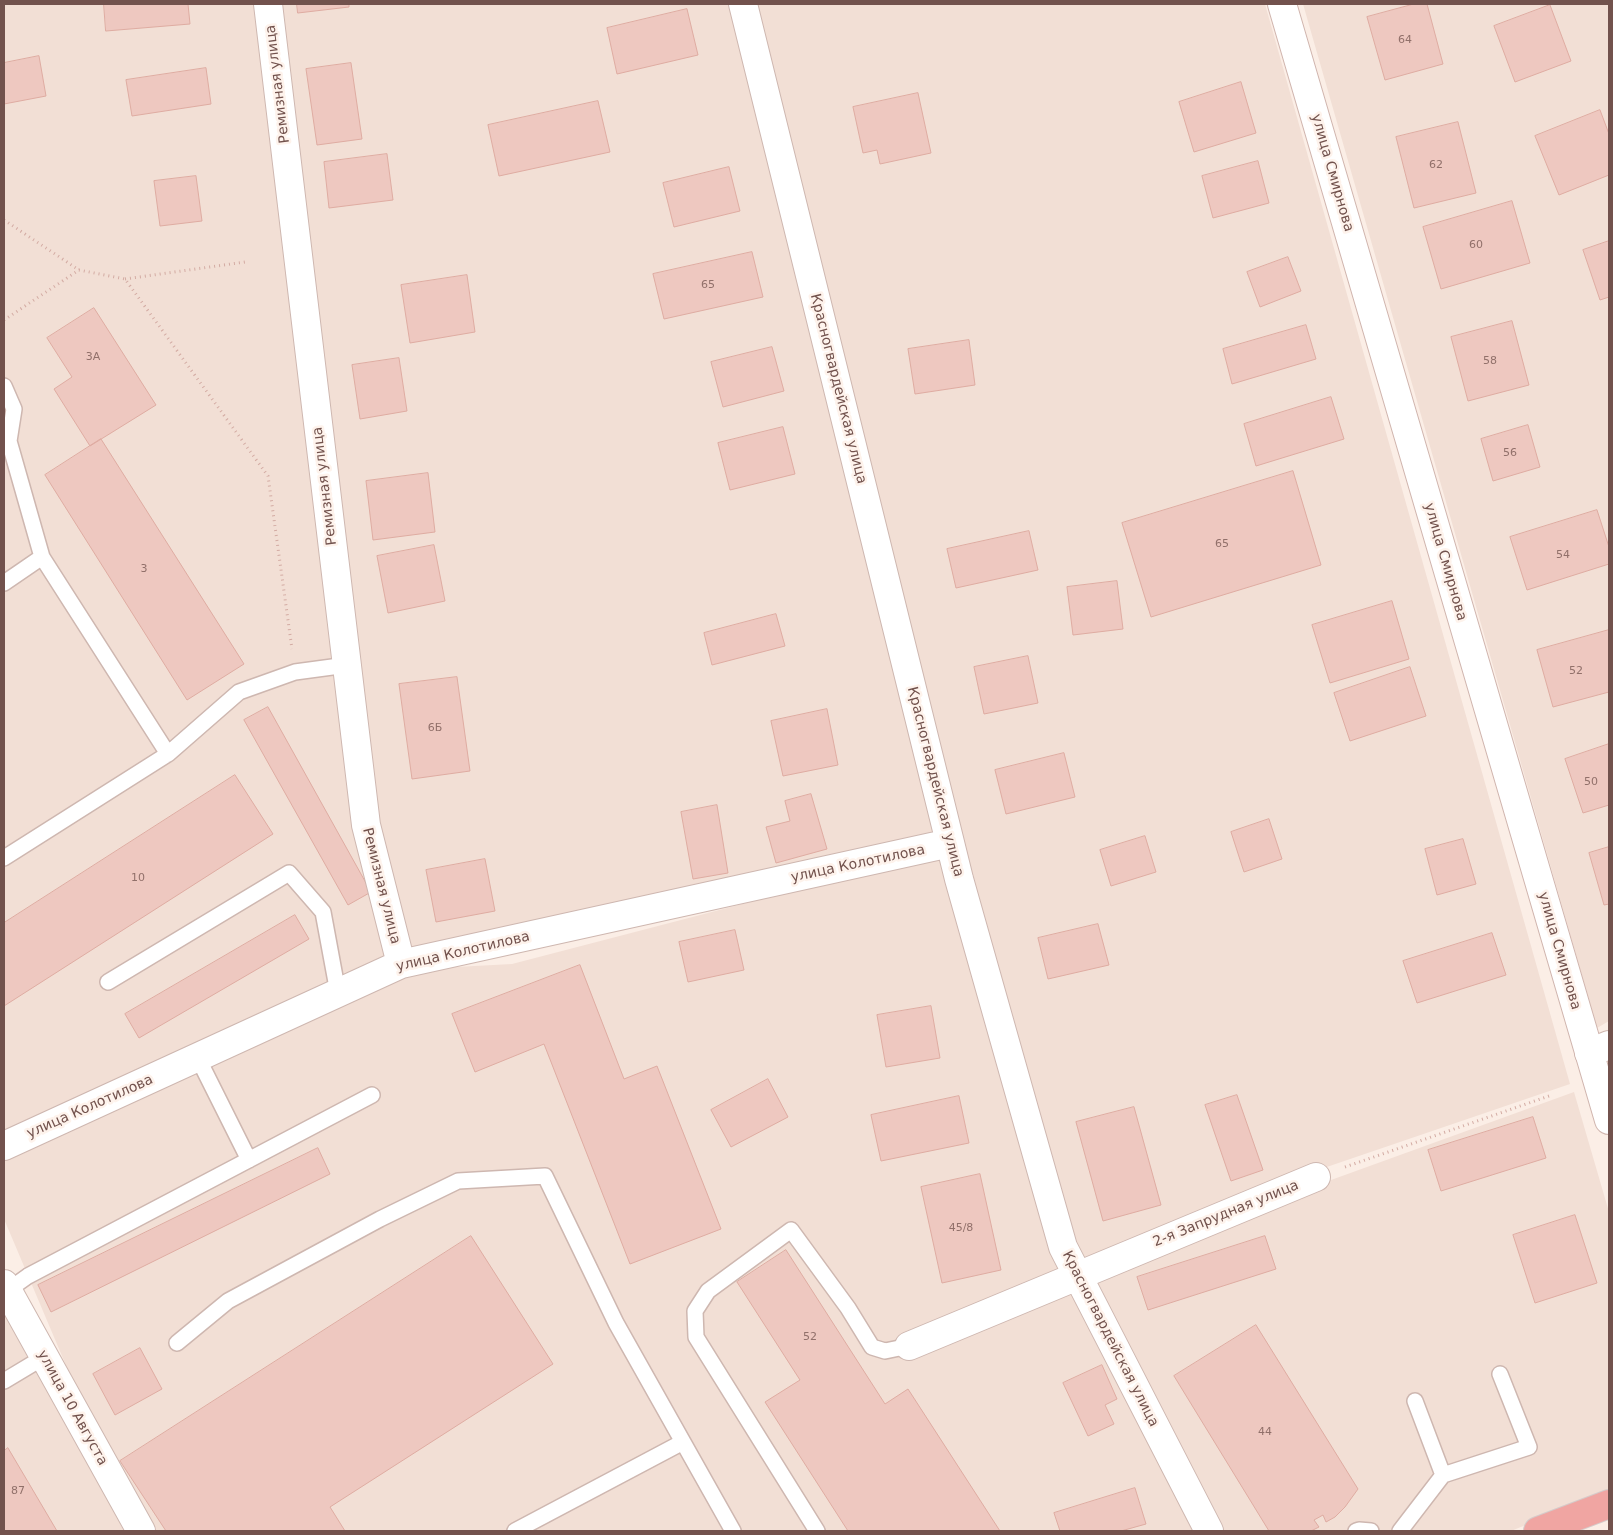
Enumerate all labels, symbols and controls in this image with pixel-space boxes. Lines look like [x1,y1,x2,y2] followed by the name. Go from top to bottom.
[262,24,294,144] street label: Ремизная улица
[1398,33,1412,47] house number: 64
[1307,112,1357,234] street label: улица Смирнова
[1429,158,1443,172] house number: 62
[1469,238,1483,252] house number: 60
[701,278,715,292] house number: 65
[806,292,870,486] street label: Красногвардейская улица
[86,350,100,364] house number: 3А
[1483,354,1497,368] house number: 58
[309,426,341,546] street label: Ремизная улица
[1503,446,1517,460] house number: 56
[1420,501,1470,623] street label: улица Смирнова
[1215,537,1229,551] house number: 65
[1556,548,1570,562] house number: 54
[141,562,147,576] house number: 3
[1569,664,1583,678] house number: 52
[903,685,967,879] street label: Красногвардейская улица
[428,721,442,735] house number: 6Б
[1584,775,1598,789] house number: 50
[358,826,404,946] street label: Ремизная улица
[789,842,927,886] street label: улица Колотилова
[131,871,145,885] house number: 10
[1534,890,1584,1012] street label: улица Смирнова
[395,928,531,976] street label: улица Колотилова
[24,1072,156,1142] street label: улица Колотилова
[1151,1177,1301,1251] street label: 2-я Запрудная улица
[949,1221,973,1235] house number: 45/8
[1058,1248,1162,1430] street label: Красногвардейская улица
[803,1330,817,1344] house number: 52
[33,1347,111,1469] street label: улица 10 Августа
[1258,1425,1272,1439] house number: 44
[11,1484,25,1498] house number: 87

